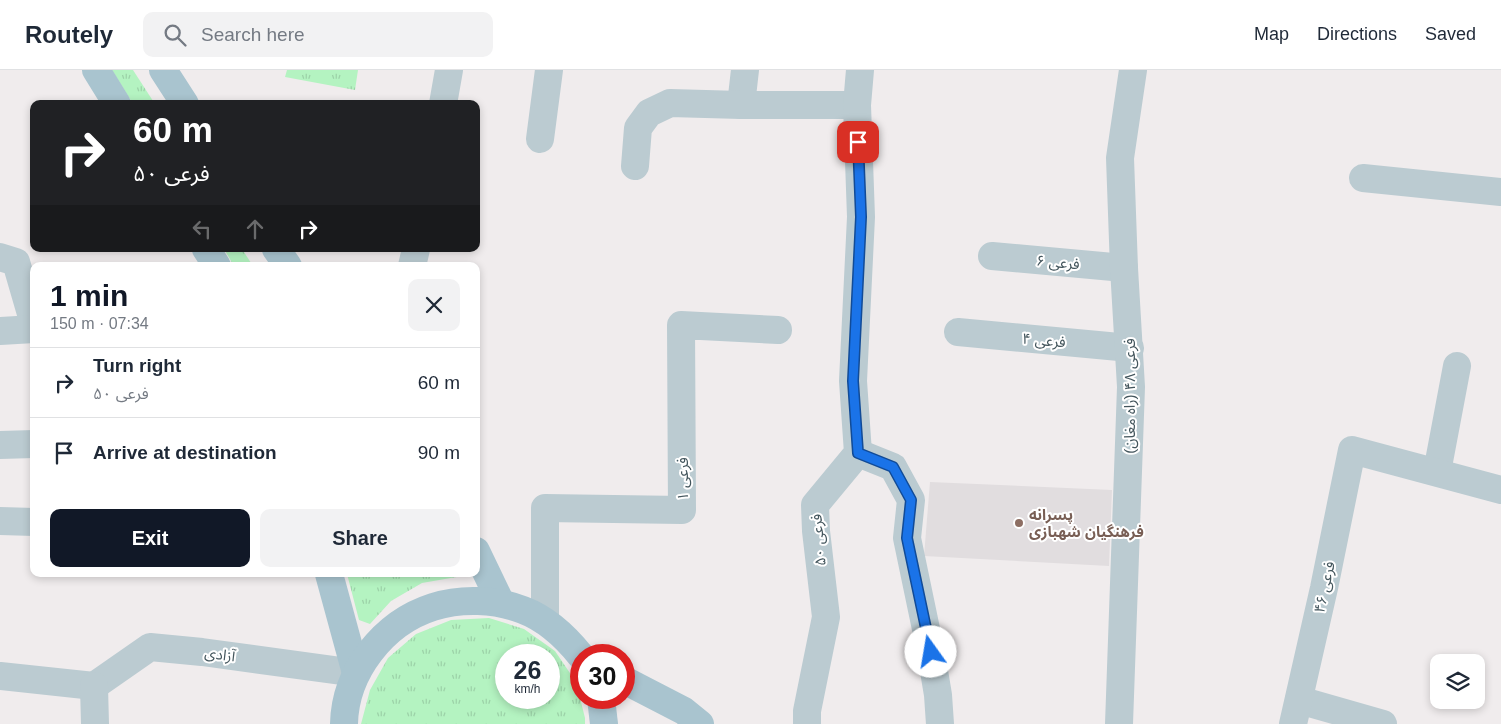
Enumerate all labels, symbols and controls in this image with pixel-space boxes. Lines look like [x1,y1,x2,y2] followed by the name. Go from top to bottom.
[143,12,493,57] search box
[25,21,113,48] text: Routely
[161,21,189,49] icon: search
[201,24,305,45] text: Search here
[1254,24,1289,44] text: Map
[1317,24,1397,44] text: Directions
[1425,24,1476,44] text: Saved
[133,110,213,149] text: 60 m
[50,120,115,185] icon: right
[837,121,879,163] pin
[844,128,872,156] icon: arrive
[133,161,210,186] text: فرعی ۵۰
[188,215,216,243] icon: left
[241,215,269,243] icon: ahead
[294,215,322,243] icon: right
[1035,252,1081,273] street label: فرعی ۶
[50,279,128,312] text: 1 min
[408,279,460,331] button: close
[50,315,149,332] text: 150 m · 07:34
[1021,330,1067,351] street label: فرعی ۴
[1121,338,1139,454] street label: فرعی ۴۸ (راه مغان)
[93,355,181,376] text: Turn right
[50,369,78,397] icon: right
[418,372,460,393] text: 60 m
[93,385,149,402] text: فرعی ۵۰
[50,439,78,467] icon: arrive
[93,442,277,463] text: Arrive at destination
[418,442,460,463] text: 90 m
[674,457,692,501] street label: فرعی ۱
[1029,506,1144,541] place label: پسرانه فرهنگیان شهبازی
[50,509,250,567] button: Exit
[260,509,460,567] button: Share
[807,513,830,567] street label: فرعی ۵۰
[1013,517,1025,529] marker: پسرانه فرهنگیان شهبازی
[1310,559,1339,615] street label: فرعی ۴۶
[904,625,956,677] position arrow
[203,643,237,666] street label: آزادی
[570,644,635,709] speed limit sign: 30
[1430,654,1485,709] map controls
[1430,654,1485,709] button: layers
[514,656,541,684] text: 26
[514,682,541,696] text: km/h

